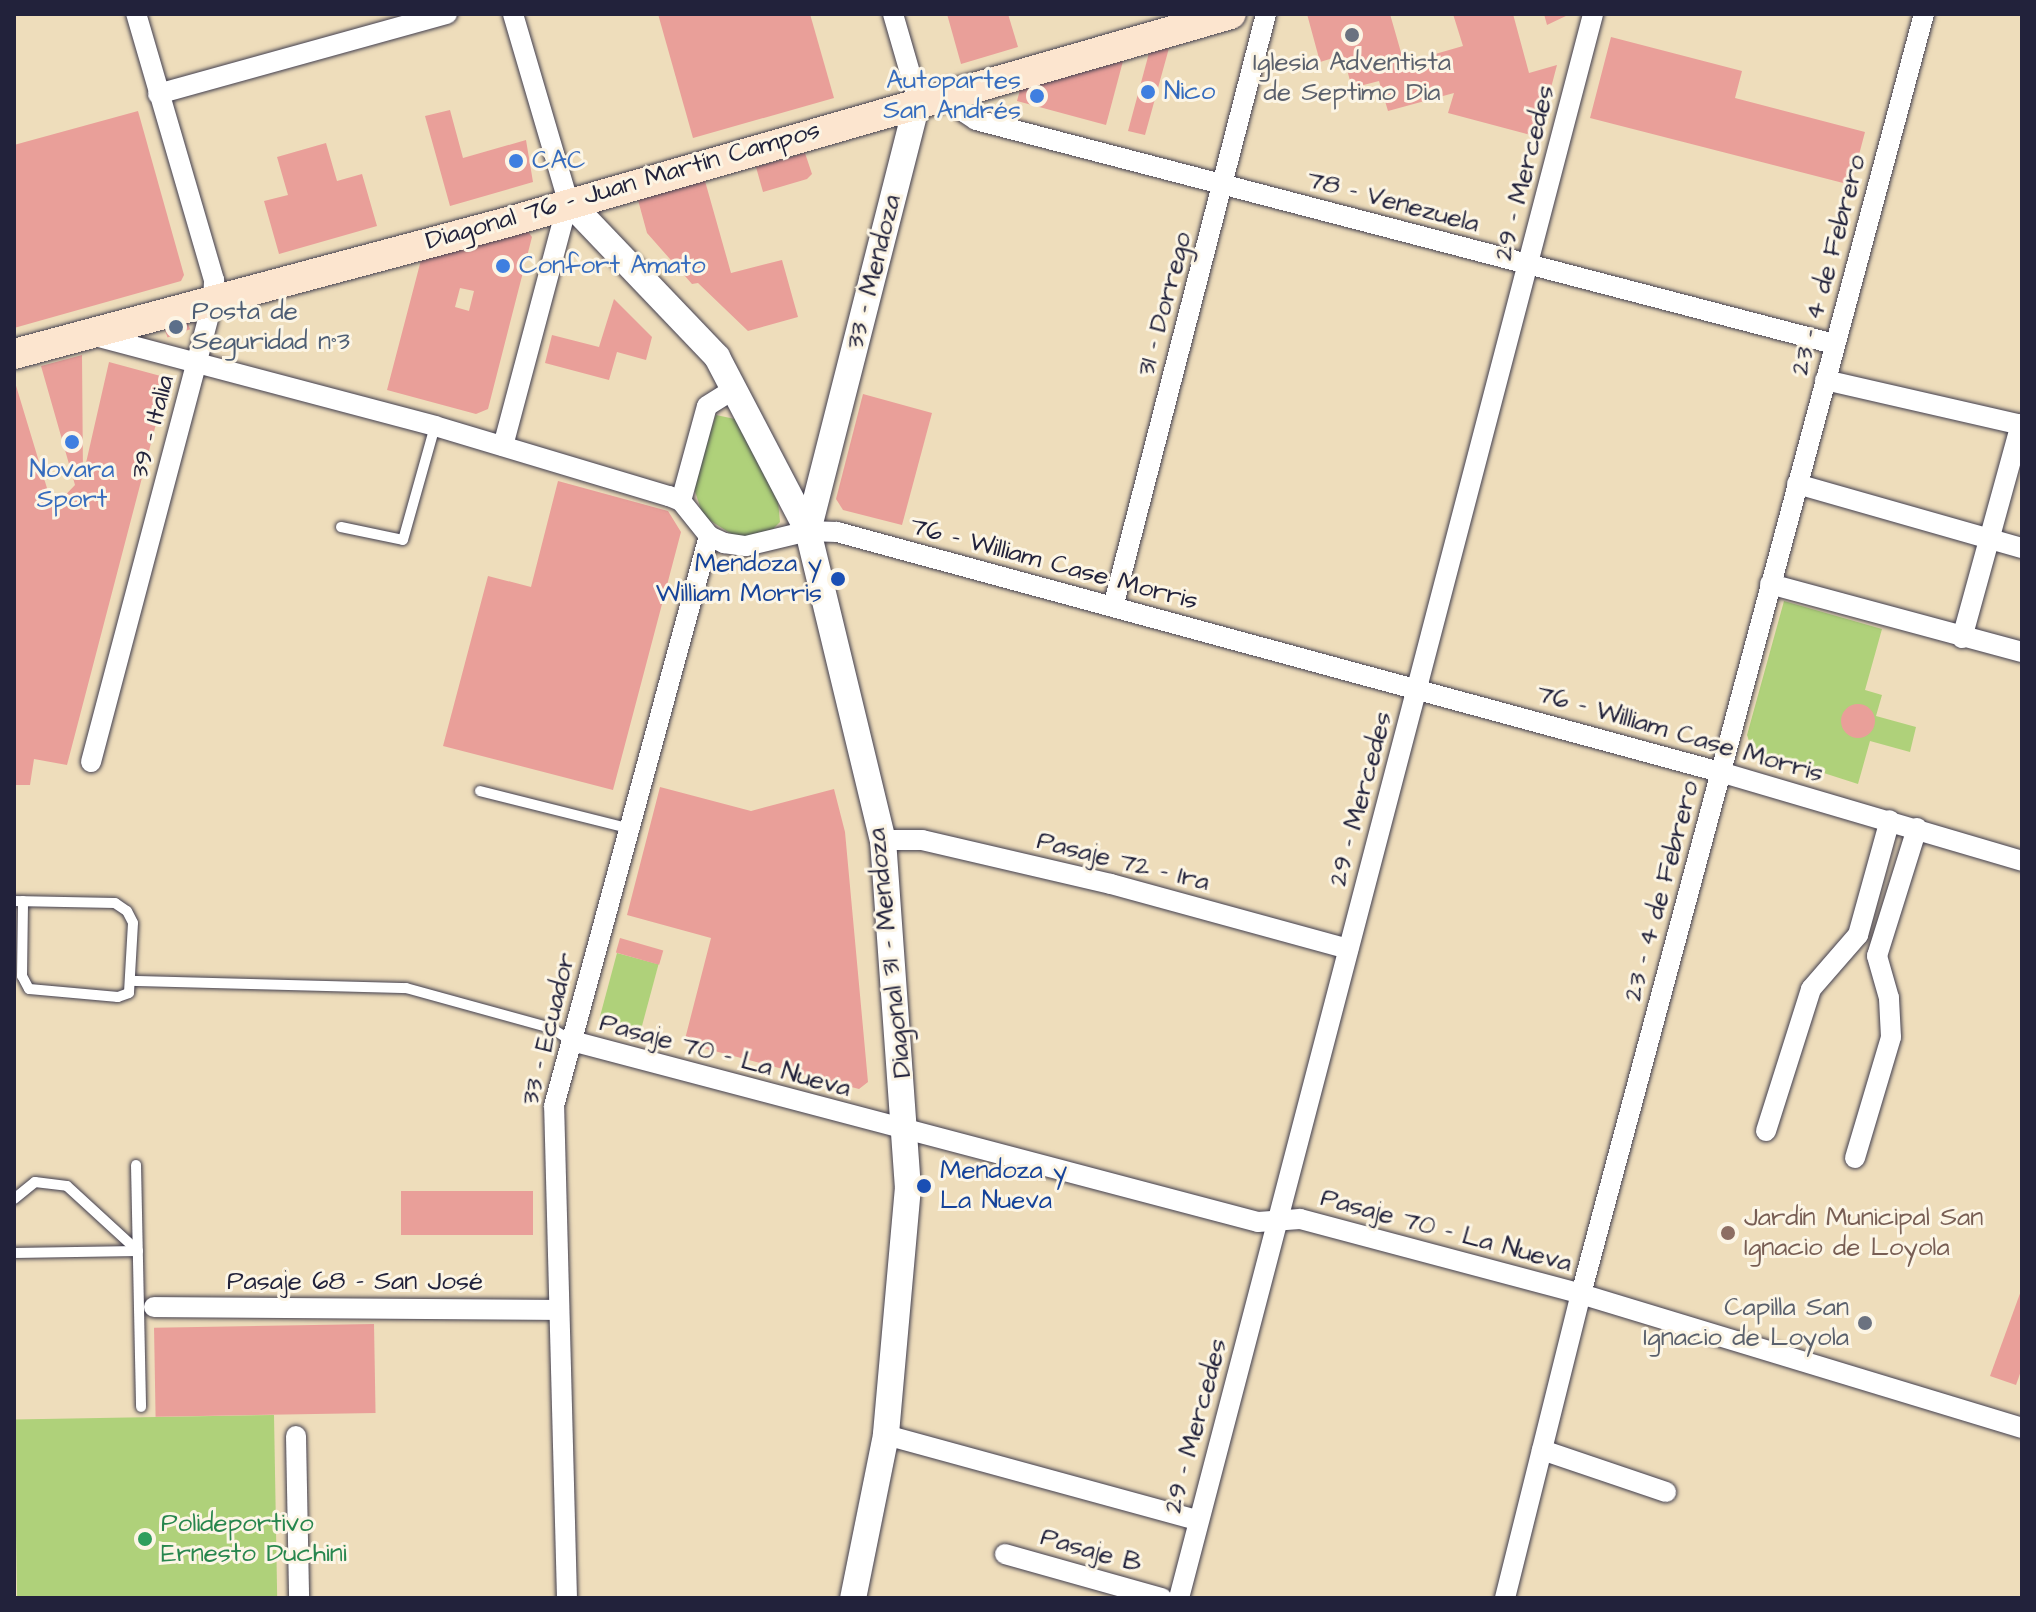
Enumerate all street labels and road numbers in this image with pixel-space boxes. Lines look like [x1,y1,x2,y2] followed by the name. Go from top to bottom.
[1488,82,1562,264] street label: 29 - Mercedes
[422,115,824,257] street label: Diagonal 76 - Juan Martín Campos
[1785,151,1873,379] street label: 23 - 4 de Febrero
[1304,164,1482,240] street label: 78 - Venezuela
[840,192,908,352] street label: 33 - Mendoza
[1131,229,1199,379] street label: 31 - Dorrego
[124,372,182,482] street label: 39 - Italia
[907,511,1201,617] street label: 76 - William Case Morris
[1533,678,1827,790] street label: 76 - William Case Morris
[1323,708,1399,890] street label: 29 - Mercedes
[1618,777,1706,1005] street label: 23 - 4 de Febrero
[1034,826,1212,898] street label: Pasaje 72 - Ira
[861,827,919,1079] street label: Diagonal 31 - Mendoza
[515,950,583,1108] street label: 33 - Ecuador
[596,1007,854,1105] street label: Pasaje 70 - La Nueva
[1317,1182,1575,1280] street label: Pasaje 70 - La Nueva
[227,1266,483,1298] street label: Pasaje 68 - San José
[1158,1335,1234,1517] street label: 29 - Mercedes
[1037,1522,1145,1580] street label: Pasaje B

